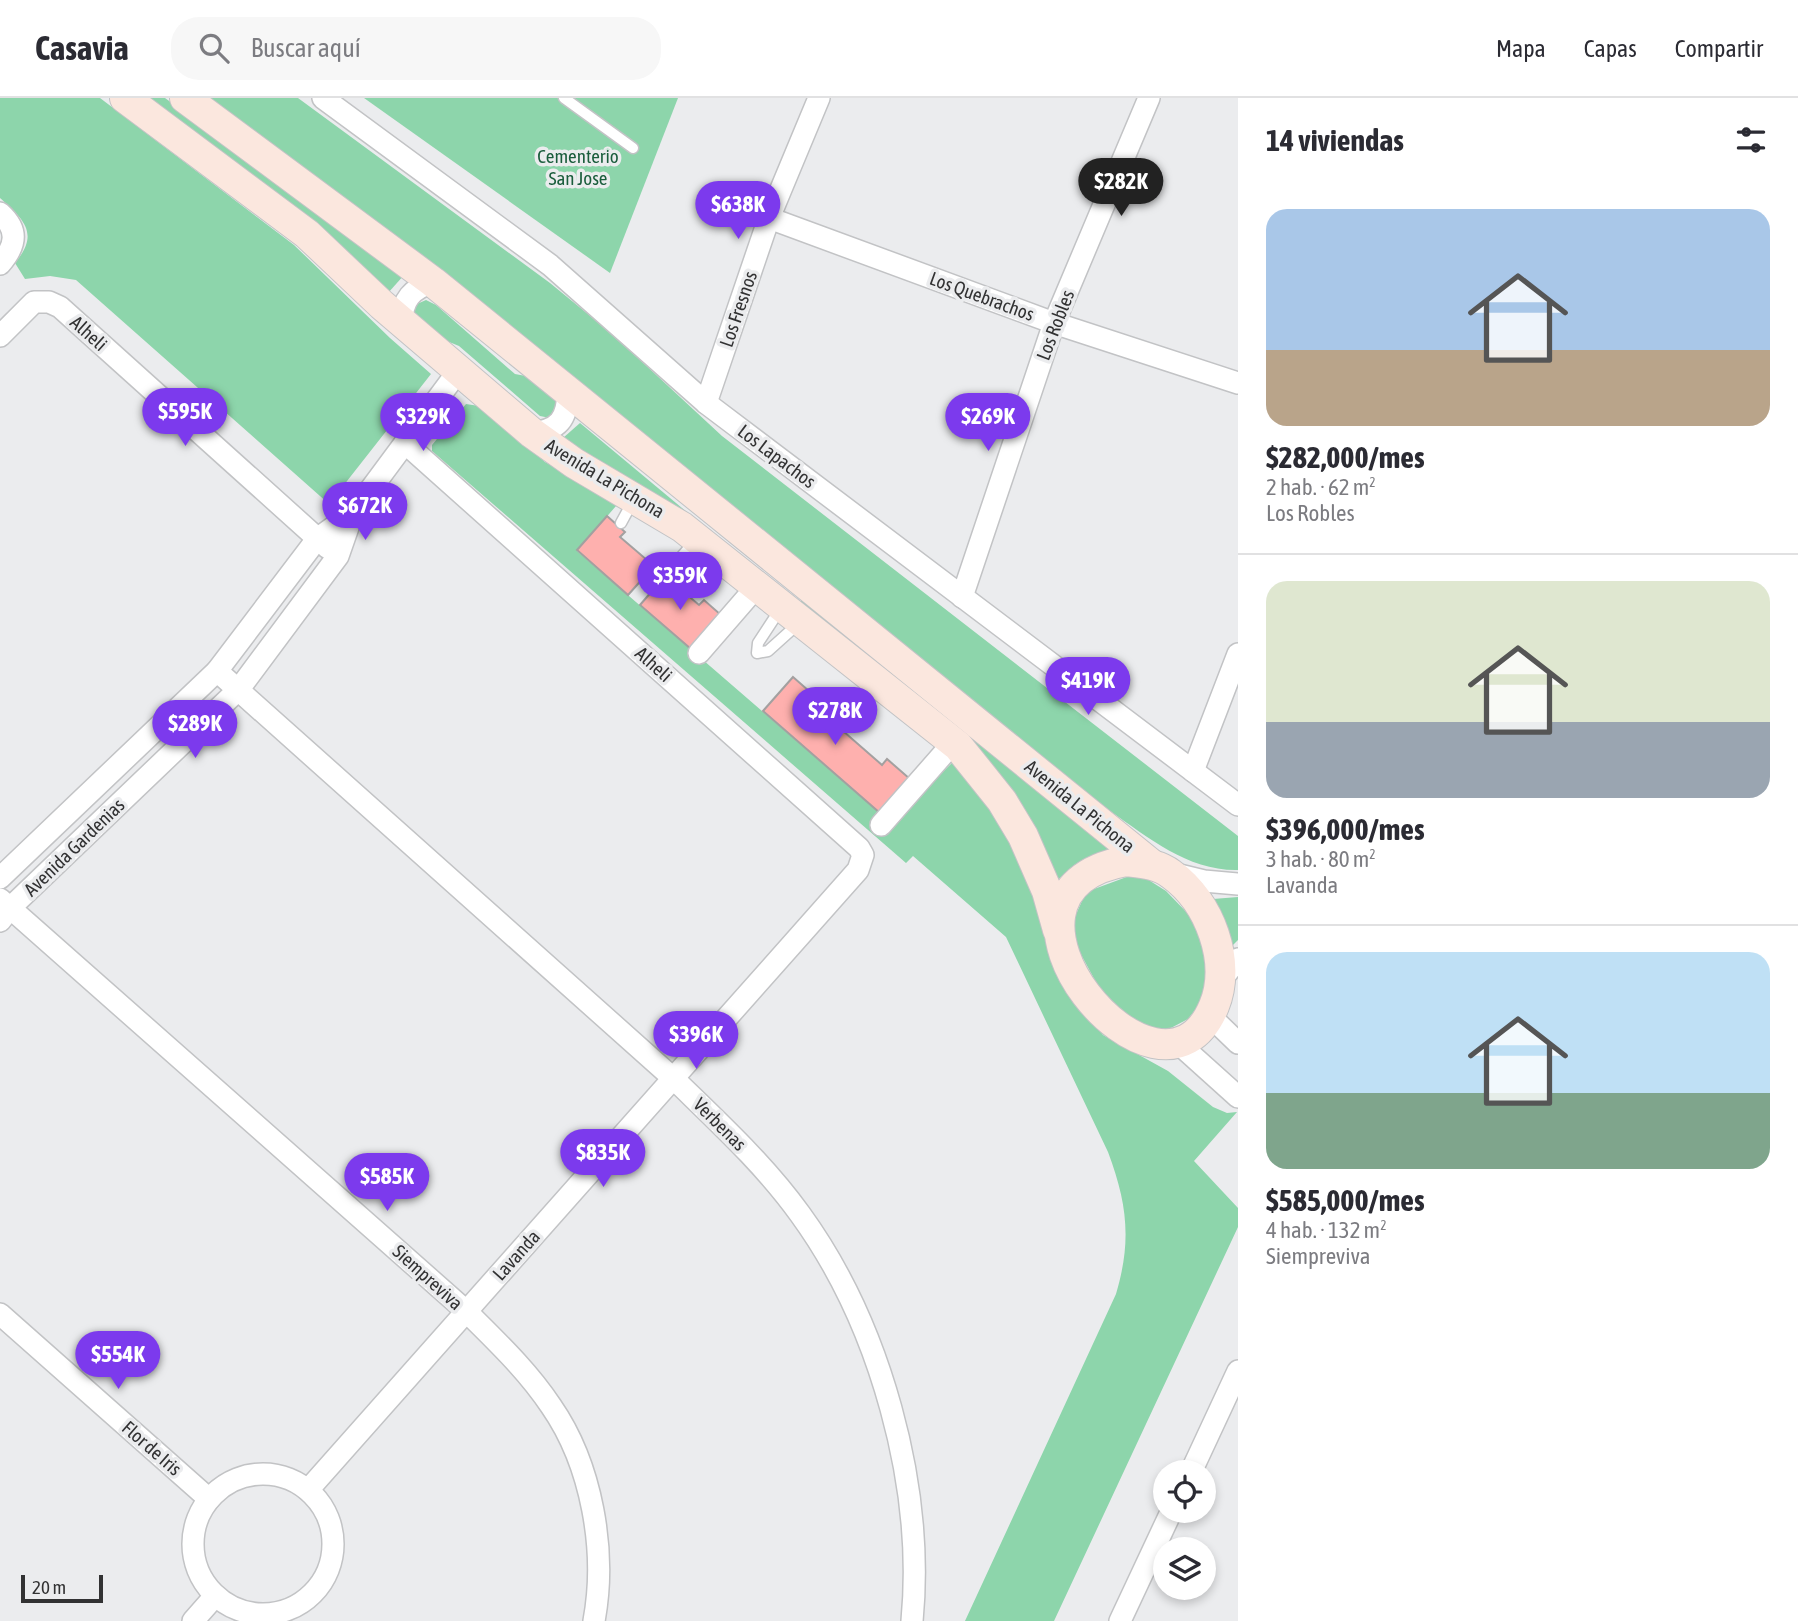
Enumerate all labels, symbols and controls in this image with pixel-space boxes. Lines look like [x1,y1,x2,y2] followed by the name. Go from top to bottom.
[171,17,661,80] search box
[35,29,129,67] text: Casavia
[195,29,233,67] icon: search
[251,33,361,63] text: Buscar aquí
[1496,35,1546,62] text: Mapa
[1584,35,1637,62] text: Capas
[1675,35,1763,62] text: Compartir
[1732,121,1770,159] icon: filters
[1266,123,1404,157] text: 14 viviendas
[537,145,619,189] park label: Cementerio San Jose
[1072,158,1170,218] pin: $282K
[1094,168,1148,194] text: $282K
[689,181,787,241] pin: $638K
[711,191,765,217] text: $638K
[1455,255,1581,381] icon: home
[927,267,1037,325] street label: Los Quebrachos
[715,268,761,350] street label: Los Fresnos
[1032,287,1078,363] street label: Los Robles
[66,311,112,355] street label: Alheli
[136,388,234,448] pin: $595K
[374,394,472,453] pin: $329K
[939,394,1037,453] pin: $269K
[158,398,212,424] text: $595K
[396,403,450,429] text: $329K
[961,403,1015,429] text: $269K
[734,420,820,492] street label: Los Lapachos
[542,434,668,522] street label: Avenida La Pichona
[1266,440,1425,474] text: $282,000/mes
[1266,474,1376,500] text: 2 hab. · 62 m²
[316,482,414,542] pin: $672K
[338,492,392,518] text: $672K
[1266,500,1355,526] text: Los Robles
[631,552,729,612] pin: $359K
[653,562,707,588] text: $359K
[1455,627,1581,753] icon: home
[631,642,677,686] street label: Alheli
[1039,658,1137,717] pin: $419K
[1061,667,1115,693] text: $419K
[786,688,884,747] pin: $278K
[808,697,862,723] text: $278K
[146,700,244,760] pin: $289K
[168,710,222,736] text: $289K
[1021,755,1139,857] street label: Avenida La Pichona
[19,793,129,900] street label: Avenida Gardenias
[1266,812,1425,846] text: $396,000/mes
[1266,846,1376,872] text: 3 hab. · 80 m²
[1266,872,1338,898] text: Lavanda
[1455,998,1581,1124] icon: home
[647,1012,745,1071] pin: $396K
[669,1021,723,1047] text: $396K
[689,1093,751,1155] street label: Verbenas
[554,1130,652,1189] pin: $835K
[576,1139,630,1165] text: $835K
[338,1154,436,1213] pin: $585K
[360,1163,414,1189] text: $585K
[1266,1183,1425,1217] text: $585,000/mes
[1266,1217,1387,1243] text: 4 hab. · 132 m²
[488,1225,544,1285] street label: Lavanda
[389,1240,467,1314] street label: Siempreviva
[1266,1243,1371,1269] text: Siempreviva
[69,1332,167,1391] pin: $554K
[91,1341,145,1367] text: $554K
[118,1416,186,1480] street label: Flor de Iris
[1153,1460,1216,1600] map controls
[1153,1460,1216,1523] button: locate
[1153,1537,1216,1600] button: layers
[21,1572,103,1604] scale bar
[32,1576,66,1598] text: 20 m

